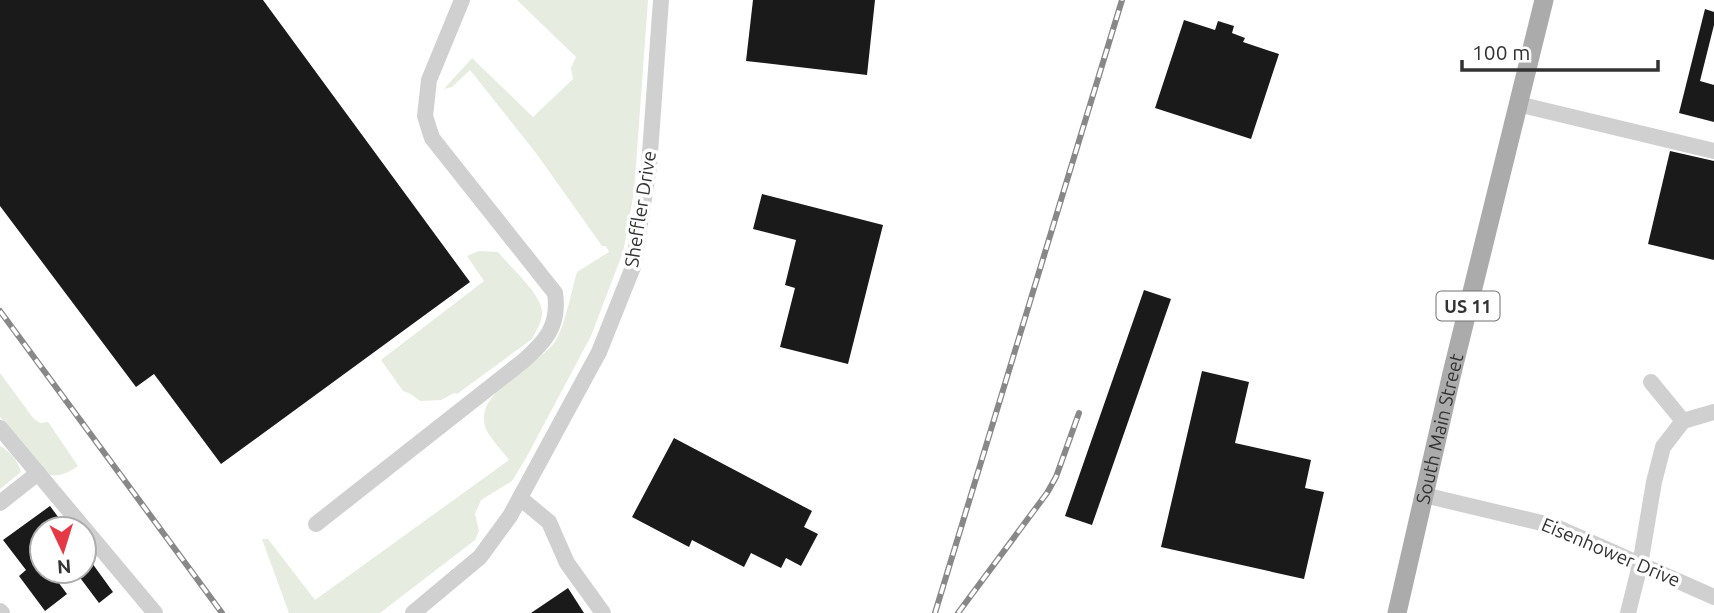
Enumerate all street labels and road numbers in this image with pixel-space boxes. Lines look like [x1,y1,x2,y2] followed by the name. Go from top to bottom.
[620,149,660,269] street label: Sheffler Drive
[1436,292,1500,320] road number: US 11
[1411,351,1468,506] street label: South Main Street
[1538,513,1684,591] street label: Eisenhower Drive

